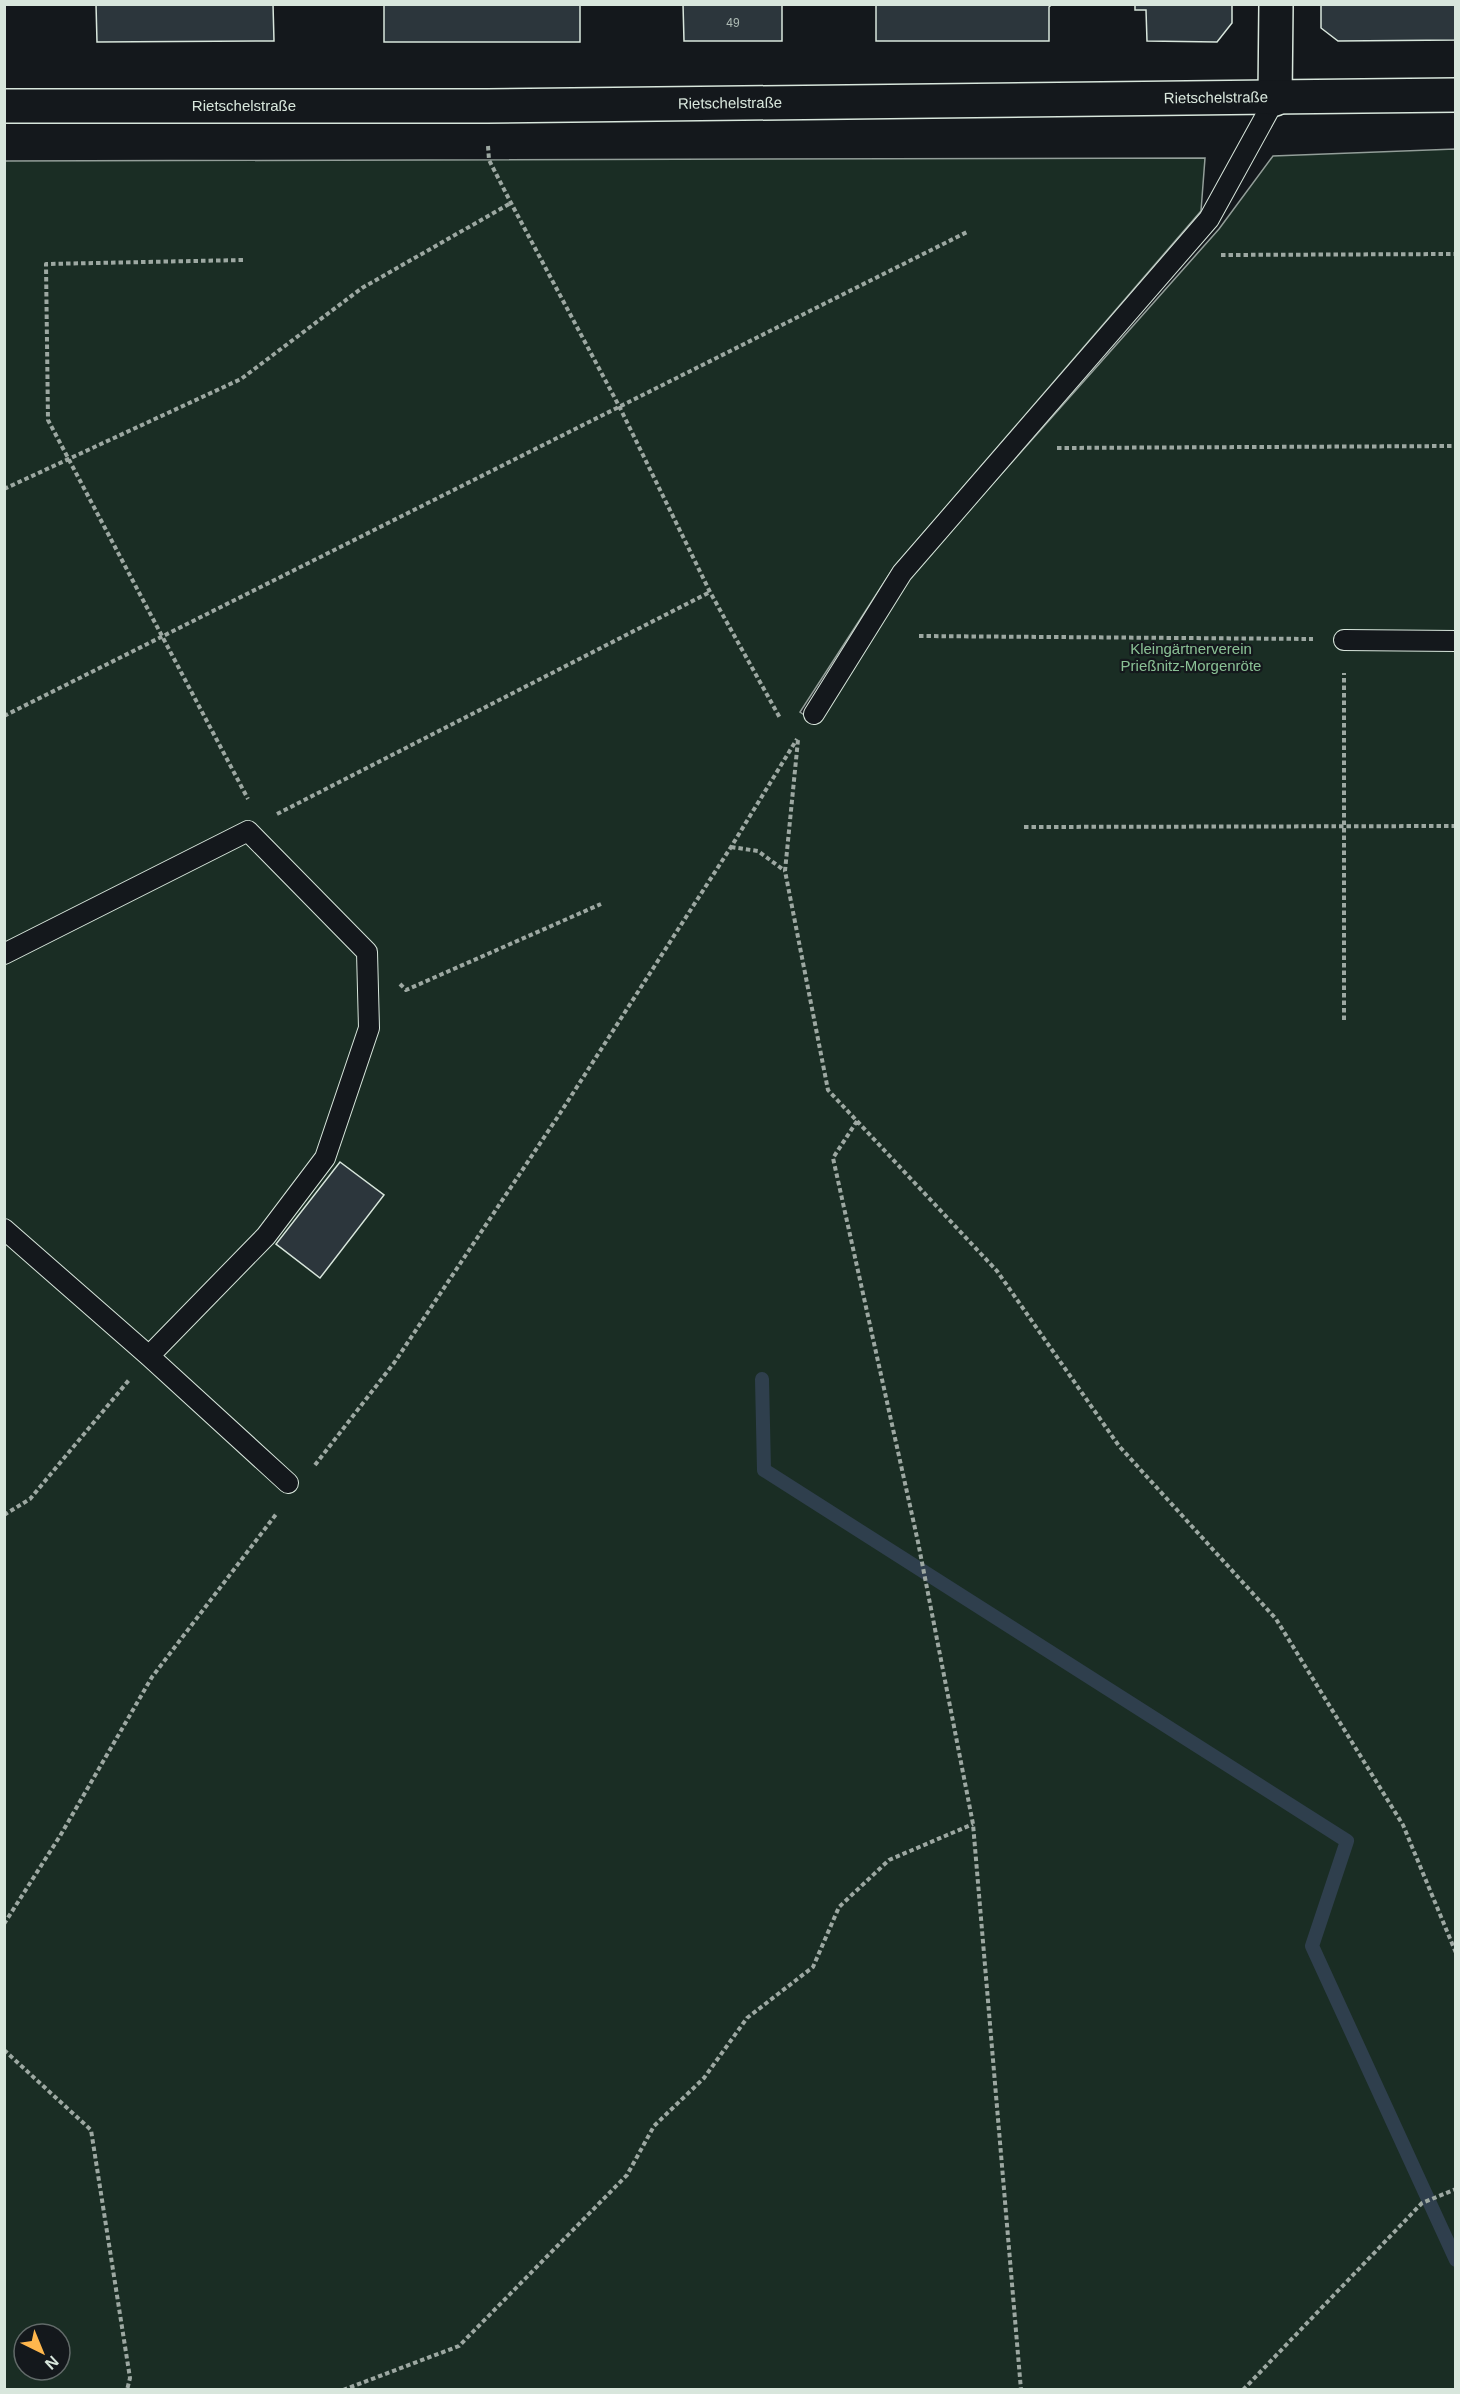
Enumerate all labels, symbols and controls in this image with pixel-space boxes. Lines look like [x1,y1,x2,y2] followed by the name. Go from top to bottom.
[726,16,740,30] house number: 49
[1164,88,1268,106] street label: Rietschelstraße
[678,94,782,112] street label: Rietschelstraße
[192,97,296,114] street label: Rietschelstraße
[1121,640,1261,674] park label: Kleingärtnerverein Prießnitz-Morgenröte
[12,2322,72,2382] north arrow
[42,2352,62,2373] text: N

